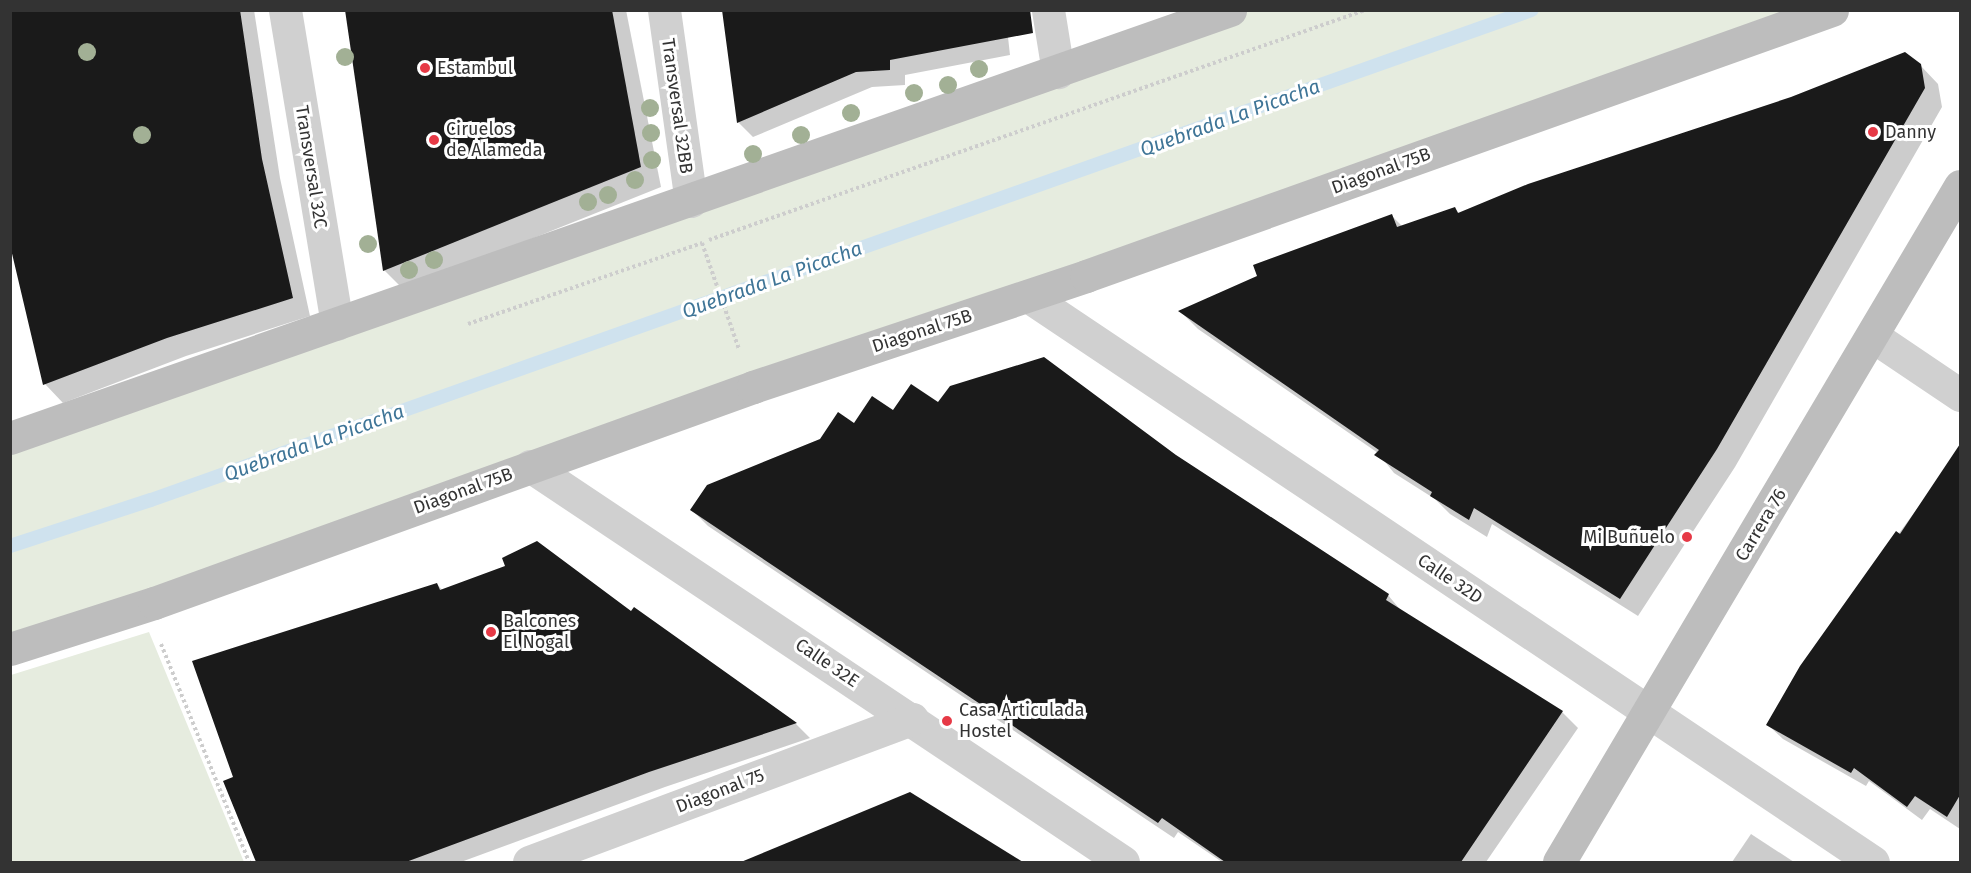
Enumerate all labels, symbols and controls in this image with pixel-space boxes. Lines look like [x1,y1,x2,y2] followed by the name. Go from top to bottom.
[657,37,697,175] street label: Transversal 32BB
[437,57,513,79] place label: Estambul
[418,61,432,75] marker: Estambul
[1137,74,1323,162] water label: Quebrada La Picacha
[291,104,331,230] street label: Transversal 32C
[446,119,542,162] place label: Ciruelos de Alameda
[1885,121,1936,143] place label: Danny
[1866,125,1880,139] marker: Danny
[427,133,441,147] marker: Ciruelos de Alameda
[1329,143,1433,199] street label: Diagonal 75B
[679,236,865,324] water label: Quebrada La Picacha
[869,305,975,357] street label: Diagonal 75B
[221,399,407,487] water label: Quebrada La Picacha
[411,463,515,519] street label: Diagonal 75B
[1731,485,1791,565] street label: Carrera 76
[1583,526,1675,548] place label: Mi Buñuelo
[1680,530,1694,544] marker: Mi Buñuelo
[1413,549,1487,609] street label: Calle 32D
[503,611,576,654] place label: Balcones El Nogal
[484,625,498,639] marker: Balcones El Nogal
[791,634,863,692] street label: Calle 32E
[959,700,1085,742] place label: Casa Articulada Hostel
[940,714,954,728] marker: Casa Articulada Hostel
[673,764,767,818] street label: Diagonal 75

